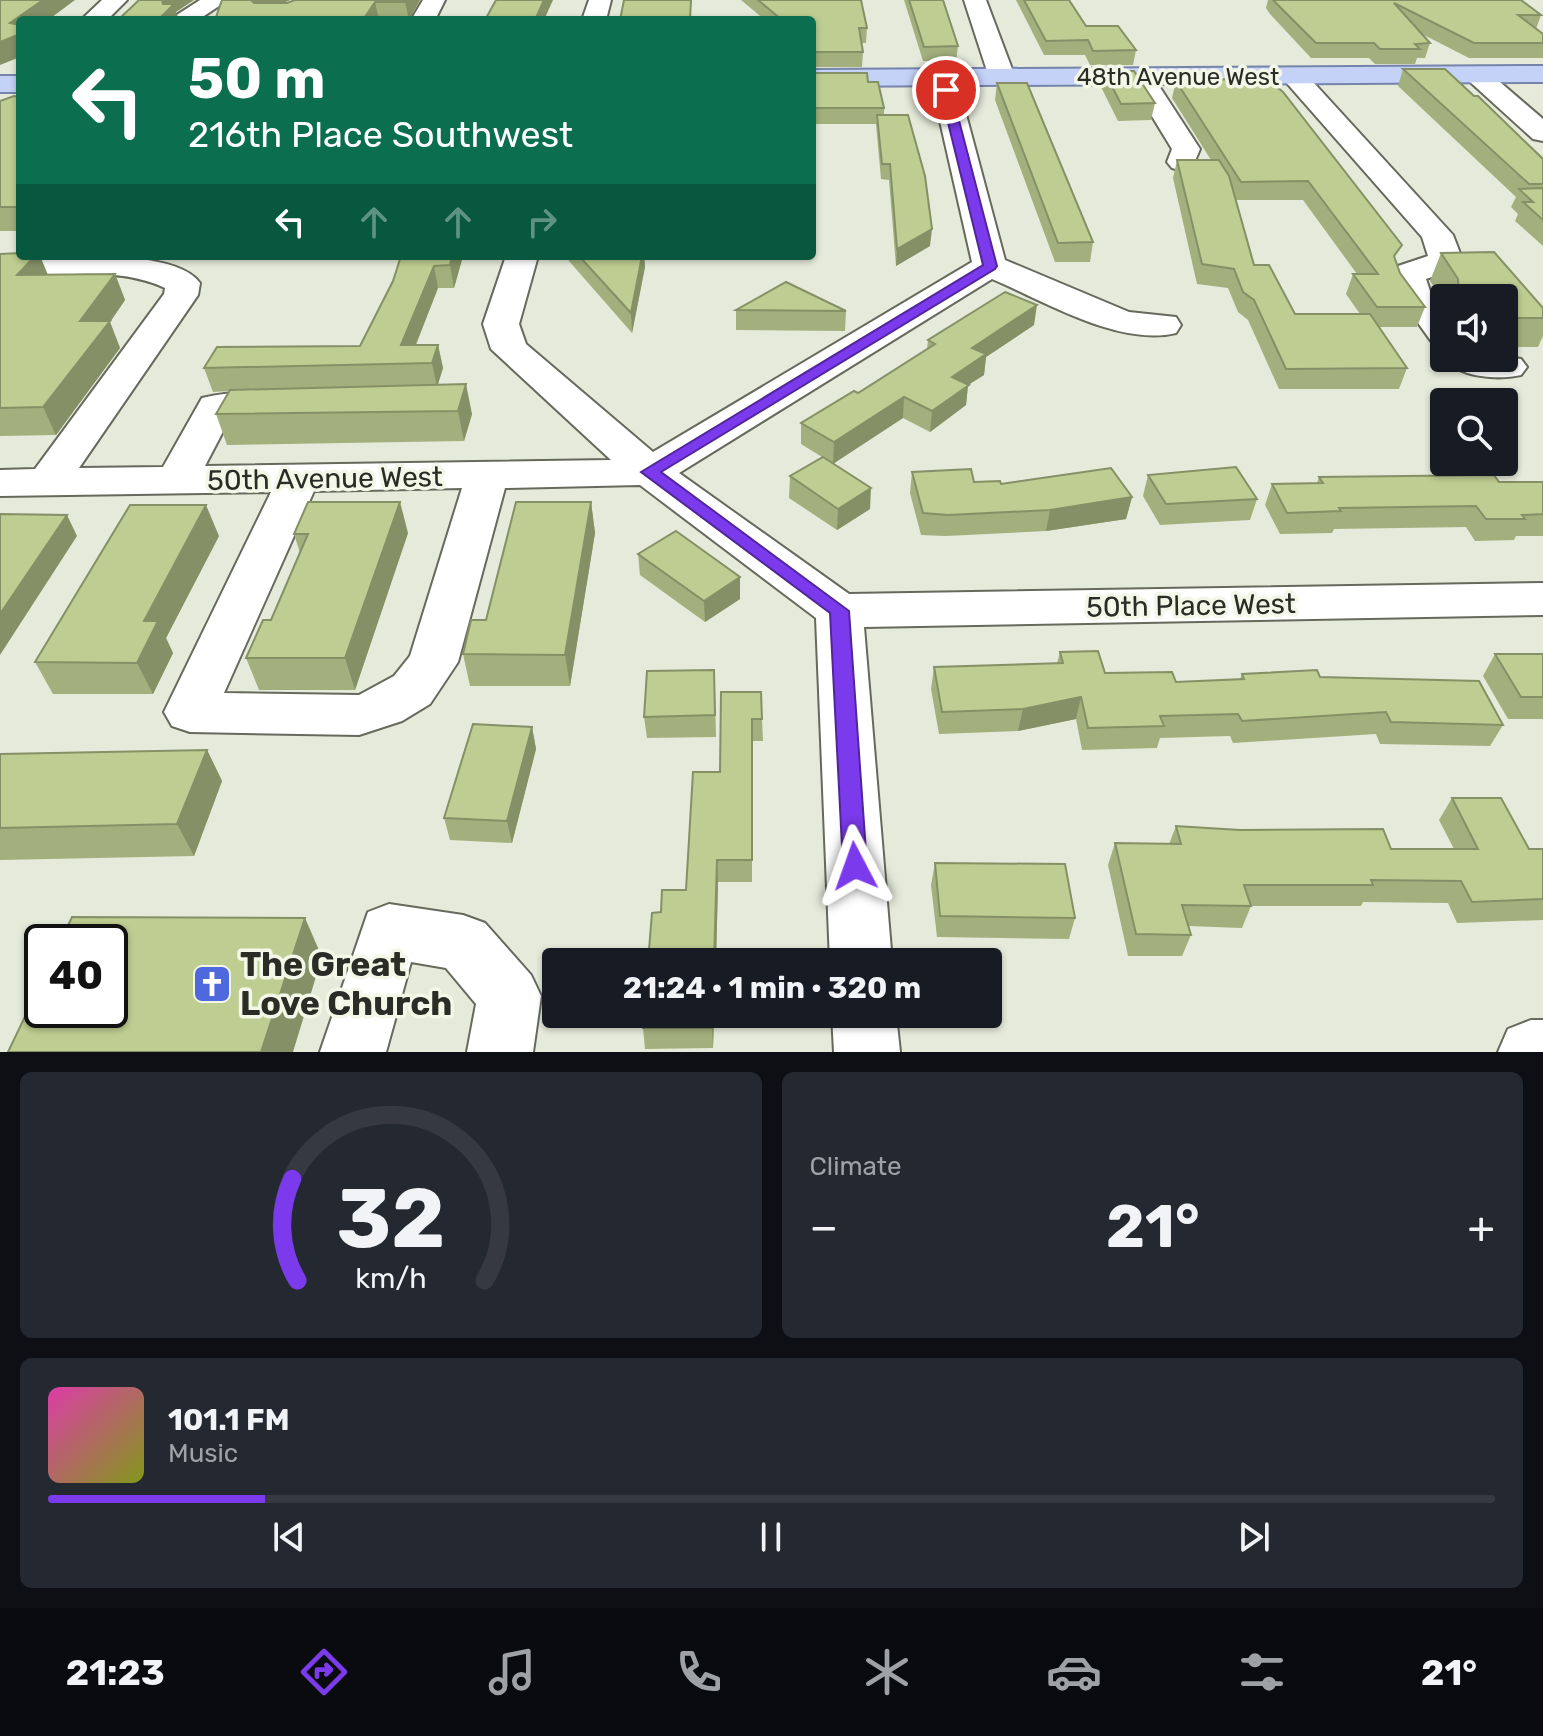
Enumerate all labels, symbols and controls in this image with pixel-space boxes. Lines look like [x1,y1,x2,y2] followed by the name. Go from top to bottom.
[188,46,325,112] text: 50 m
[56,48,160,152] icon: left
[912,56,980,124] pin
[1077,63,1279,91] street label: 48th Avenue West
[924,68,968,112] icon: arrive
[188,113,573,156] text: 216th Place Southwest
[268,200,312,244] icon: left
[352,200,396,244] icon: ahead
[436,200,480,244] icon: ahead
[520,200,564,244] icon: right
[1430,284,1518,476] map controls
[1430,284,1518,372] button: sound
[1430,388,1518,476] button: search
[207,460,443,497] street label: 50th Avenue West
[1086,587,1296,624] street label: 50th Place West
[813,824,897,908] position arrow
[24,924,128,1028] speed limit sign: 40
[240,944,452,1024] place label: The Great Love Church
[191,963,233,1005] church icon: The Great Love Church
[623,970,921,1006] text: 21:24 · 1 min · 320 m
[810,1151,902,1182] text: Climate
[336,1169,445,1268] text: 32
[1106,1191,1200,1262] text: 21°
[810,1201,838,1253] text: −
[1468,1201,1495,1253] text: +
[355,1261,426,1295] text: km/h
[168,1402,289,1438] text: 101.1 FM
[168,1438,238,1469] text: Music
[267,1515,311,1559] icon: previous
[749,1515,793,1559] icon: pause
[1232,1515,1276,1559] icon: next
[296,1644,352,1700] icon: directions
[484,1644,540,1700] icon: music
[671,1644,727,1700] icon: phone
[859,1644,915,1700] icon: climate
[1046,1644,1102,1700] icon: car
[1234,1644,1290,1700] icon: filters
[66,1651,165,1694] text: 21:23
[1421,1651,1477,1694] text: 21°

